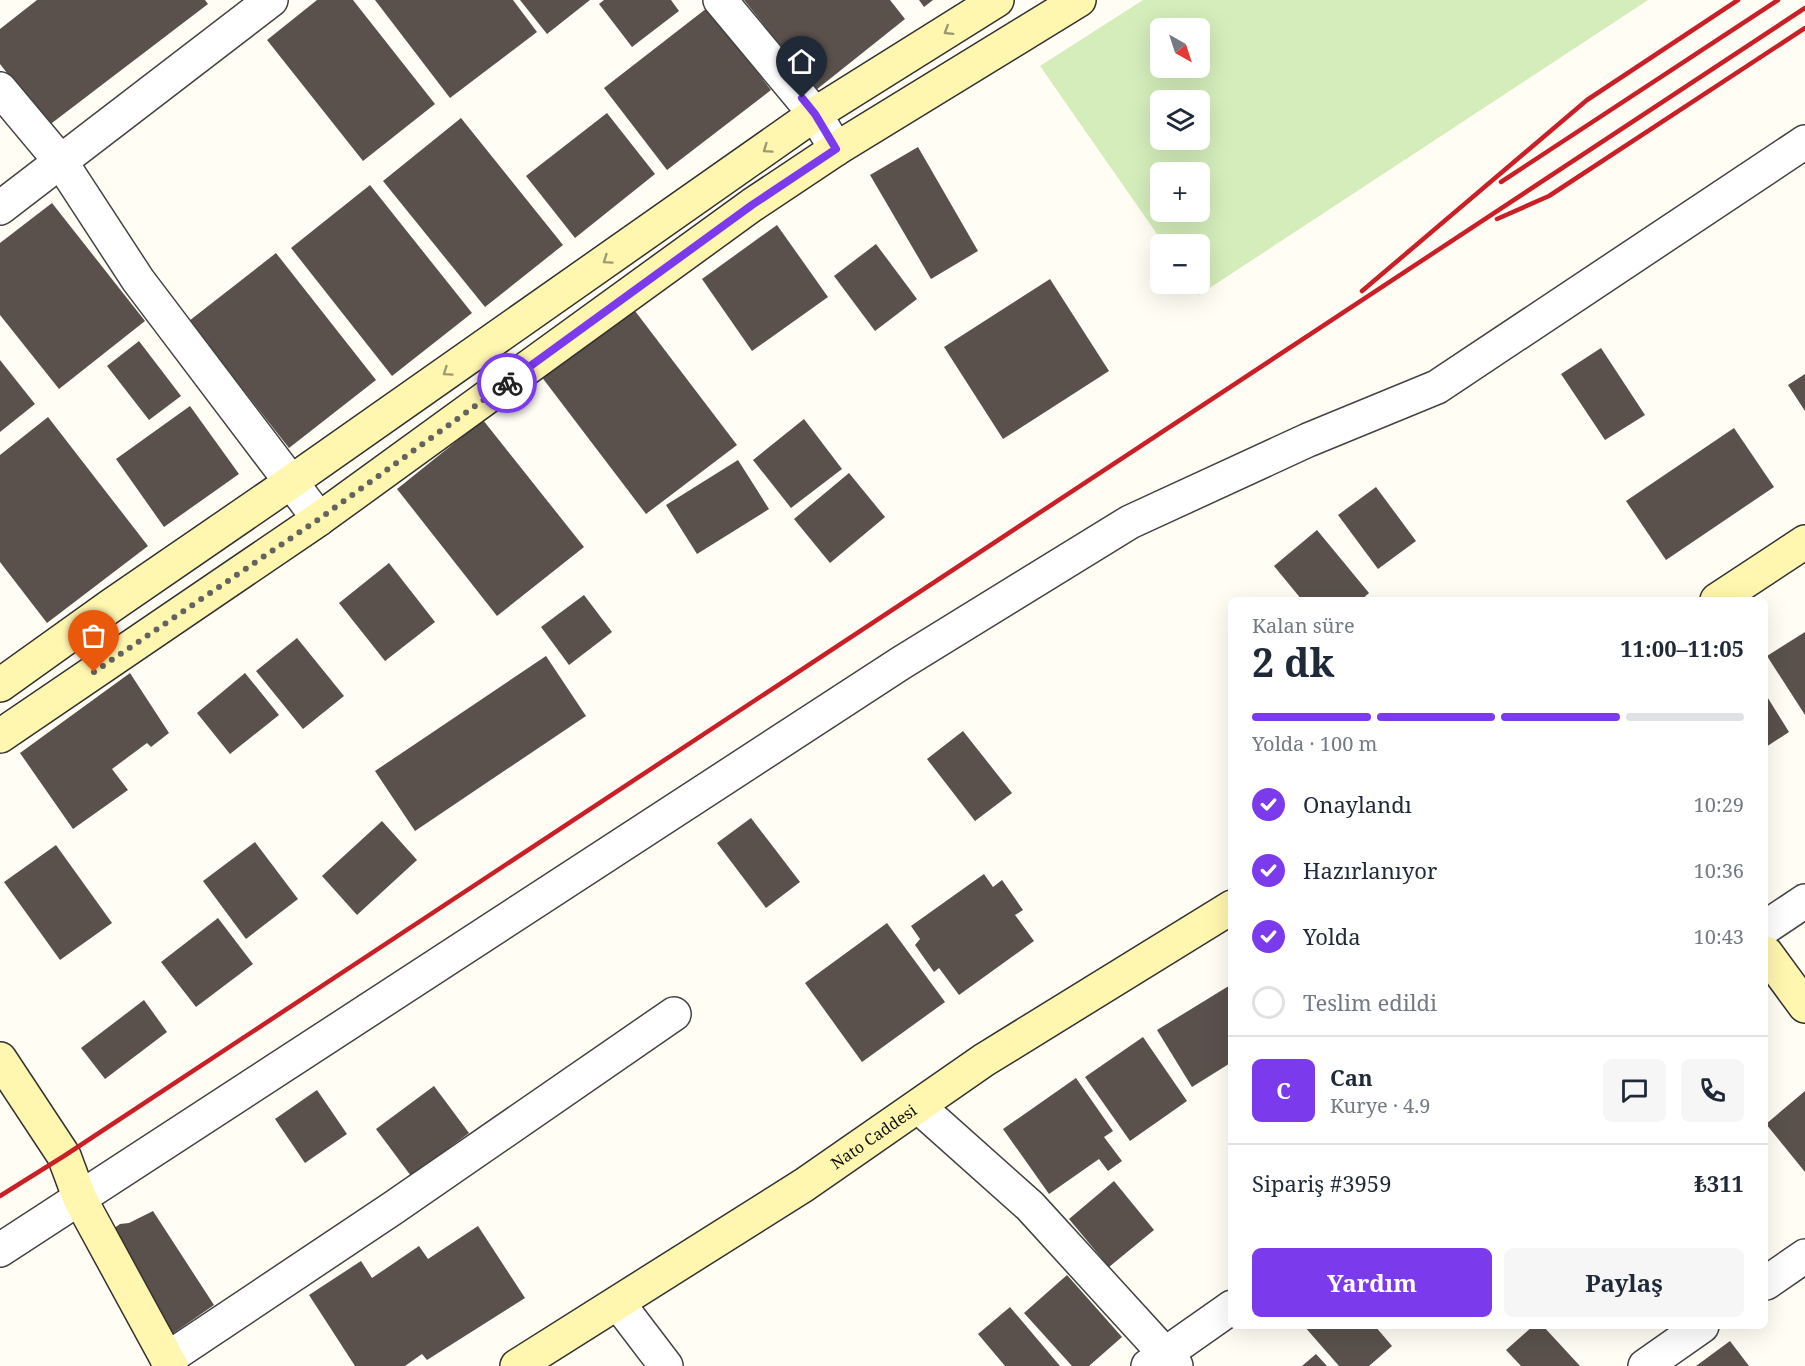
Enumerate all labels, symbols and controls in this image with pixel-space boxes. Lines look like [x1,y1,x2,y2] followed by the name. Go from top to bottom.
[1150,18,1210,78] north arrow
[1150,18,1210,294] map controls
[944,24,954,36] one-way arrow
[776,36,827,98] pin
[785,45,818,78] icon: home
[1150,90,1210,150] button: layers
[762,142,773,153] one-way arrow
[1150,162,1210,222] button: +
[1150,234,1210,294] button: −
[603,253,614,264] one-way arrow
[477,353,537,413] courier
[443,365,454,376] one-way arrow
[491,367,524,400] icon: bike
[68,610,119,672] pin
[1252,612,1355,639] text: Kalan süre
[77,619,110,652] icon: bag
[1620,633,1744,663] text: 11:00–11:05
[1252,635,1334,688] text: 2 dk
[1252,730,1377,757] text: Yolda · 100 m
[1252,788,1285,821] icon: check
[1303,789,1412,819] text: Onaylandı
[1694,791,1744,818] text: 10:29
[1252,854,1285,887] icon: check
[1303,855,1437,885] text: Hazırlanıyor
[1694,857,1744,884] text: 10:36
[1252,920,1285,953] icon: check
[1303,921,1361,951] text: Yolda
[1694,923,1744,950] text: 10:43
[1303,987,1437,1017] text: Teslim edildi
[1603,1059,1666,1122] button: chat
[1681,1059,1744,1122] button: phone
[1330,1062,1373,1092] text: Can
[1276,1075,1291,1105] text: C
[1330,1092,1430,1119] text: Kurye · 4.9
[826,1099,921,1174] street label: Nato Caddesi
[1252,1168,1391,1198] text: Sipariş #3959
[1694,1168,1744,1198] text: ₺311
[1252,1248,1492,1317] button: Yardım
[1504,1248,1744,1317] button: Paylaş

